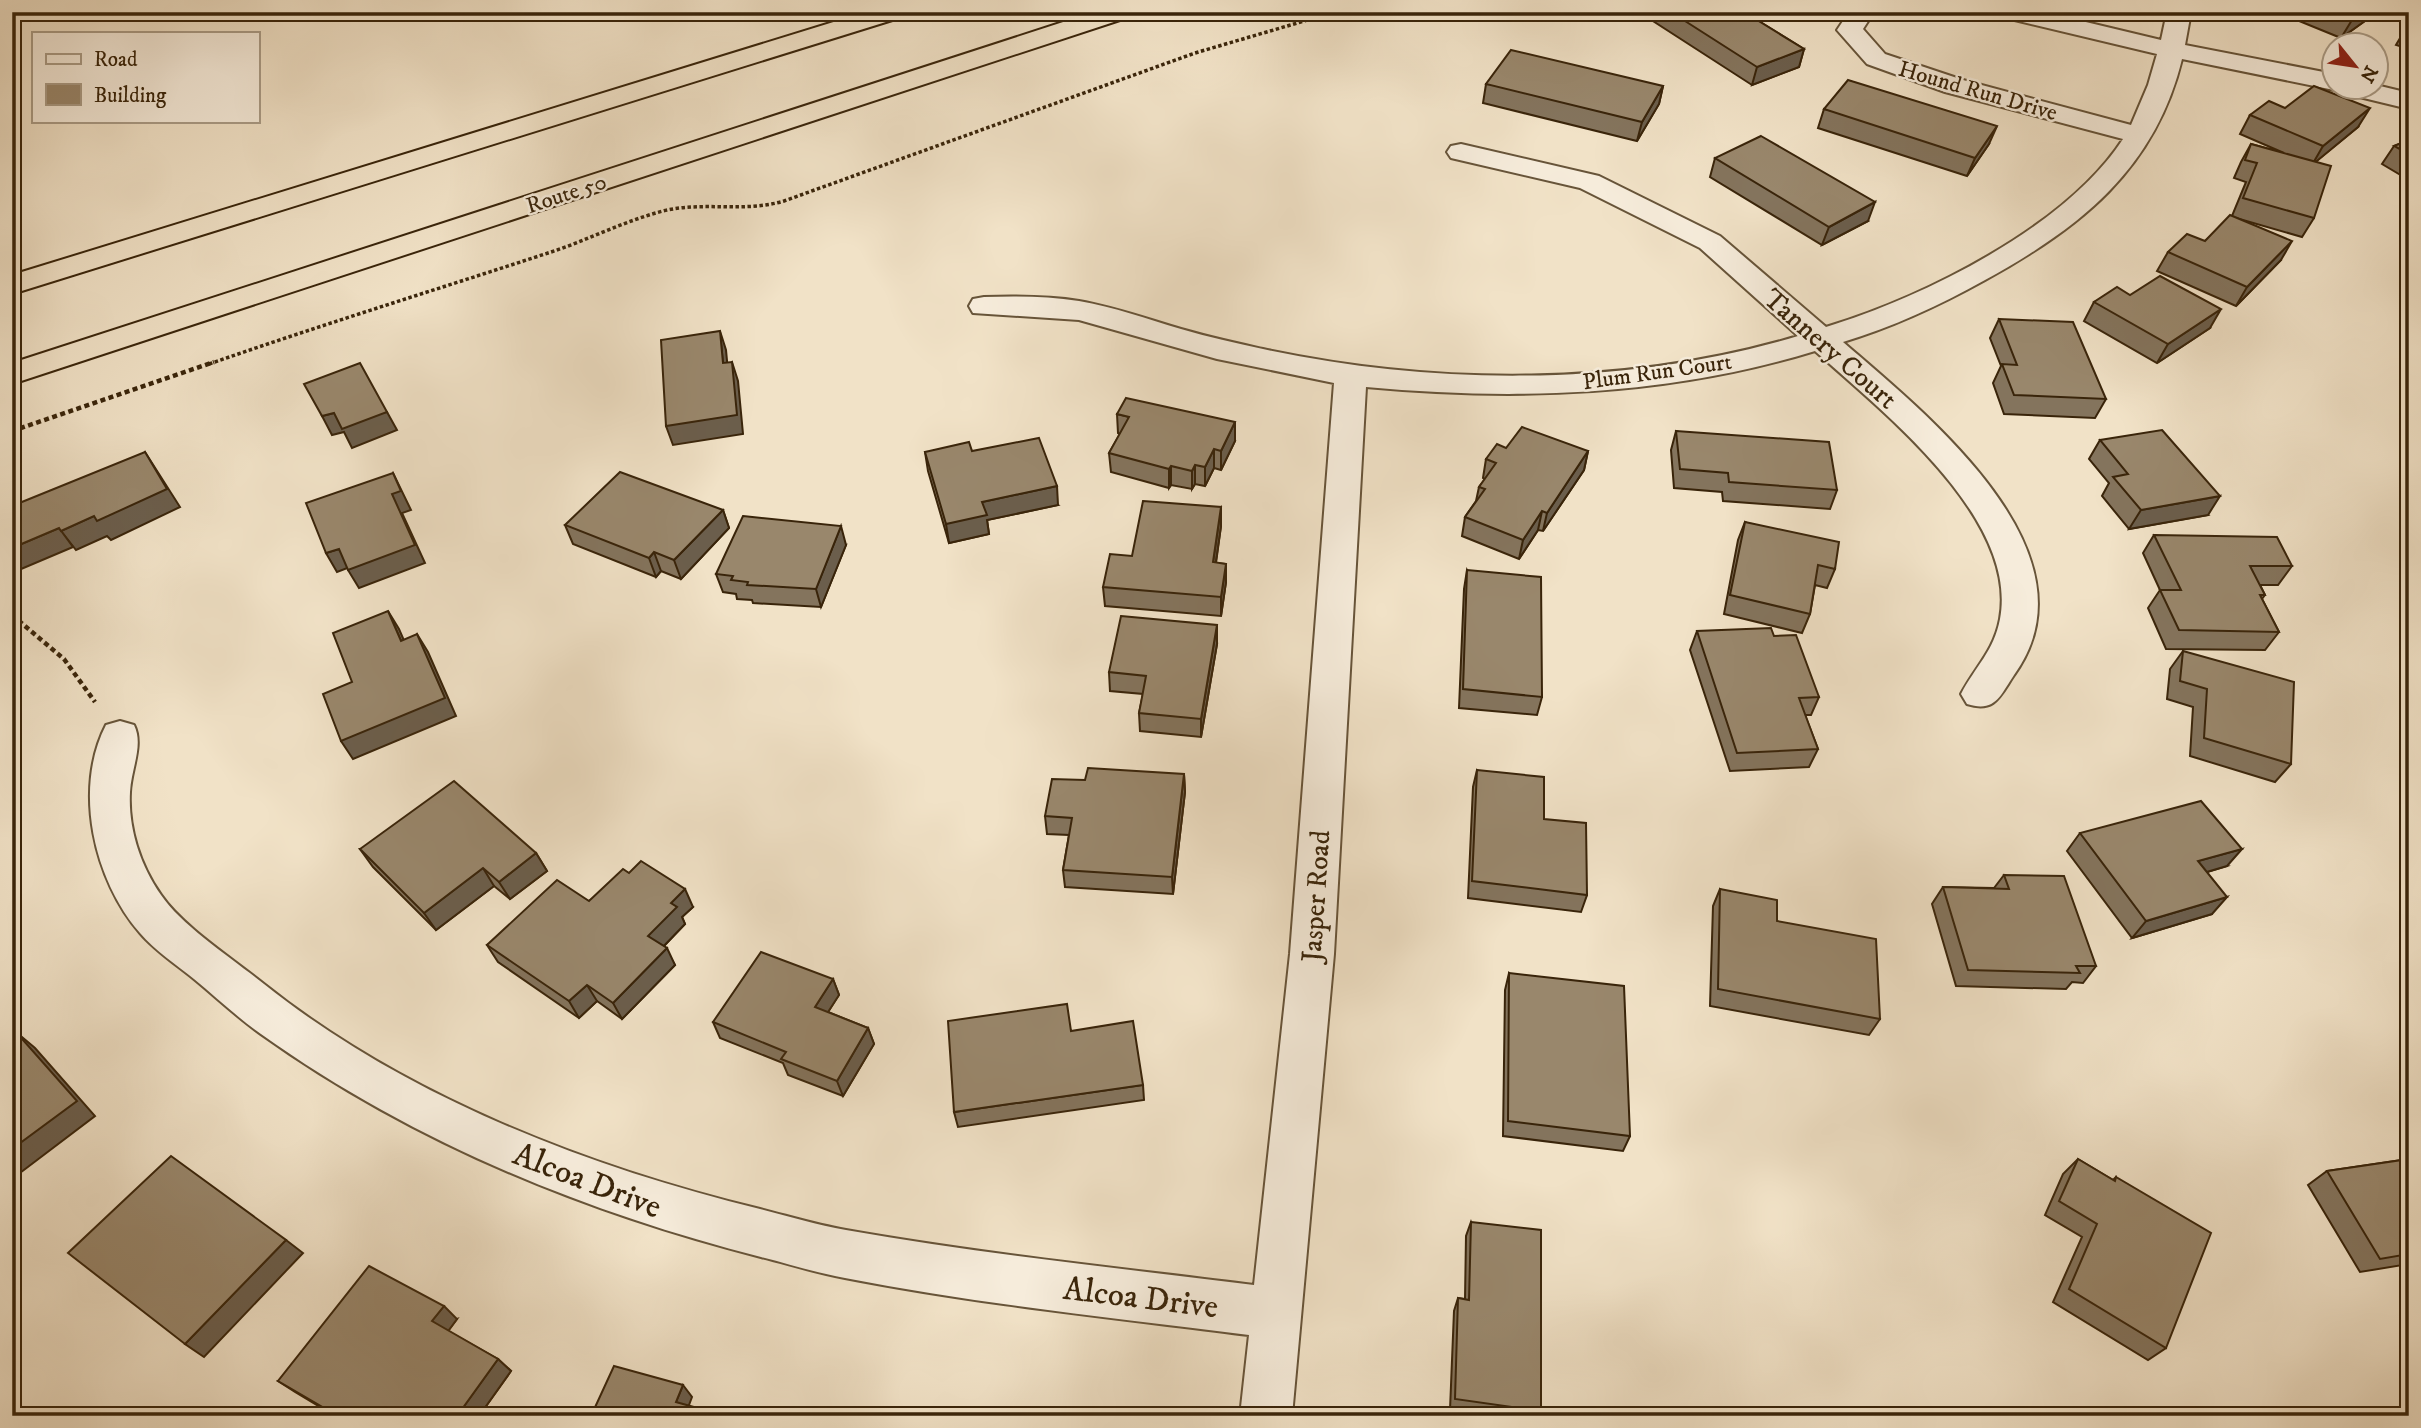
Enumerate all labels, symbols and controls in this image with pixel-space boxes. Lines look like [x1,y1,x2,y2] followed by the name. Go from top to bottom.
[32,32,259,122] legend
[2320,32,2390,102] north arrow
[94,47,138,73] text: Road
[1895,55,2060,128] street label: Hound Run Drive
[2354,61,2382,87] text: N
[94,83,167,109] text: Building
[522,168,610,221] street label: Route 50
[1756,281,1904,417] street label: Tannery Court
[1581,348,1734,397] street label: Plum Run Court
[1294,829,1339,966] street label: Jasper Road
[507,1134,667,1228] street label: Alcoa Drive
[1061,1269,1220,1328] street label: Alcoa Drive

